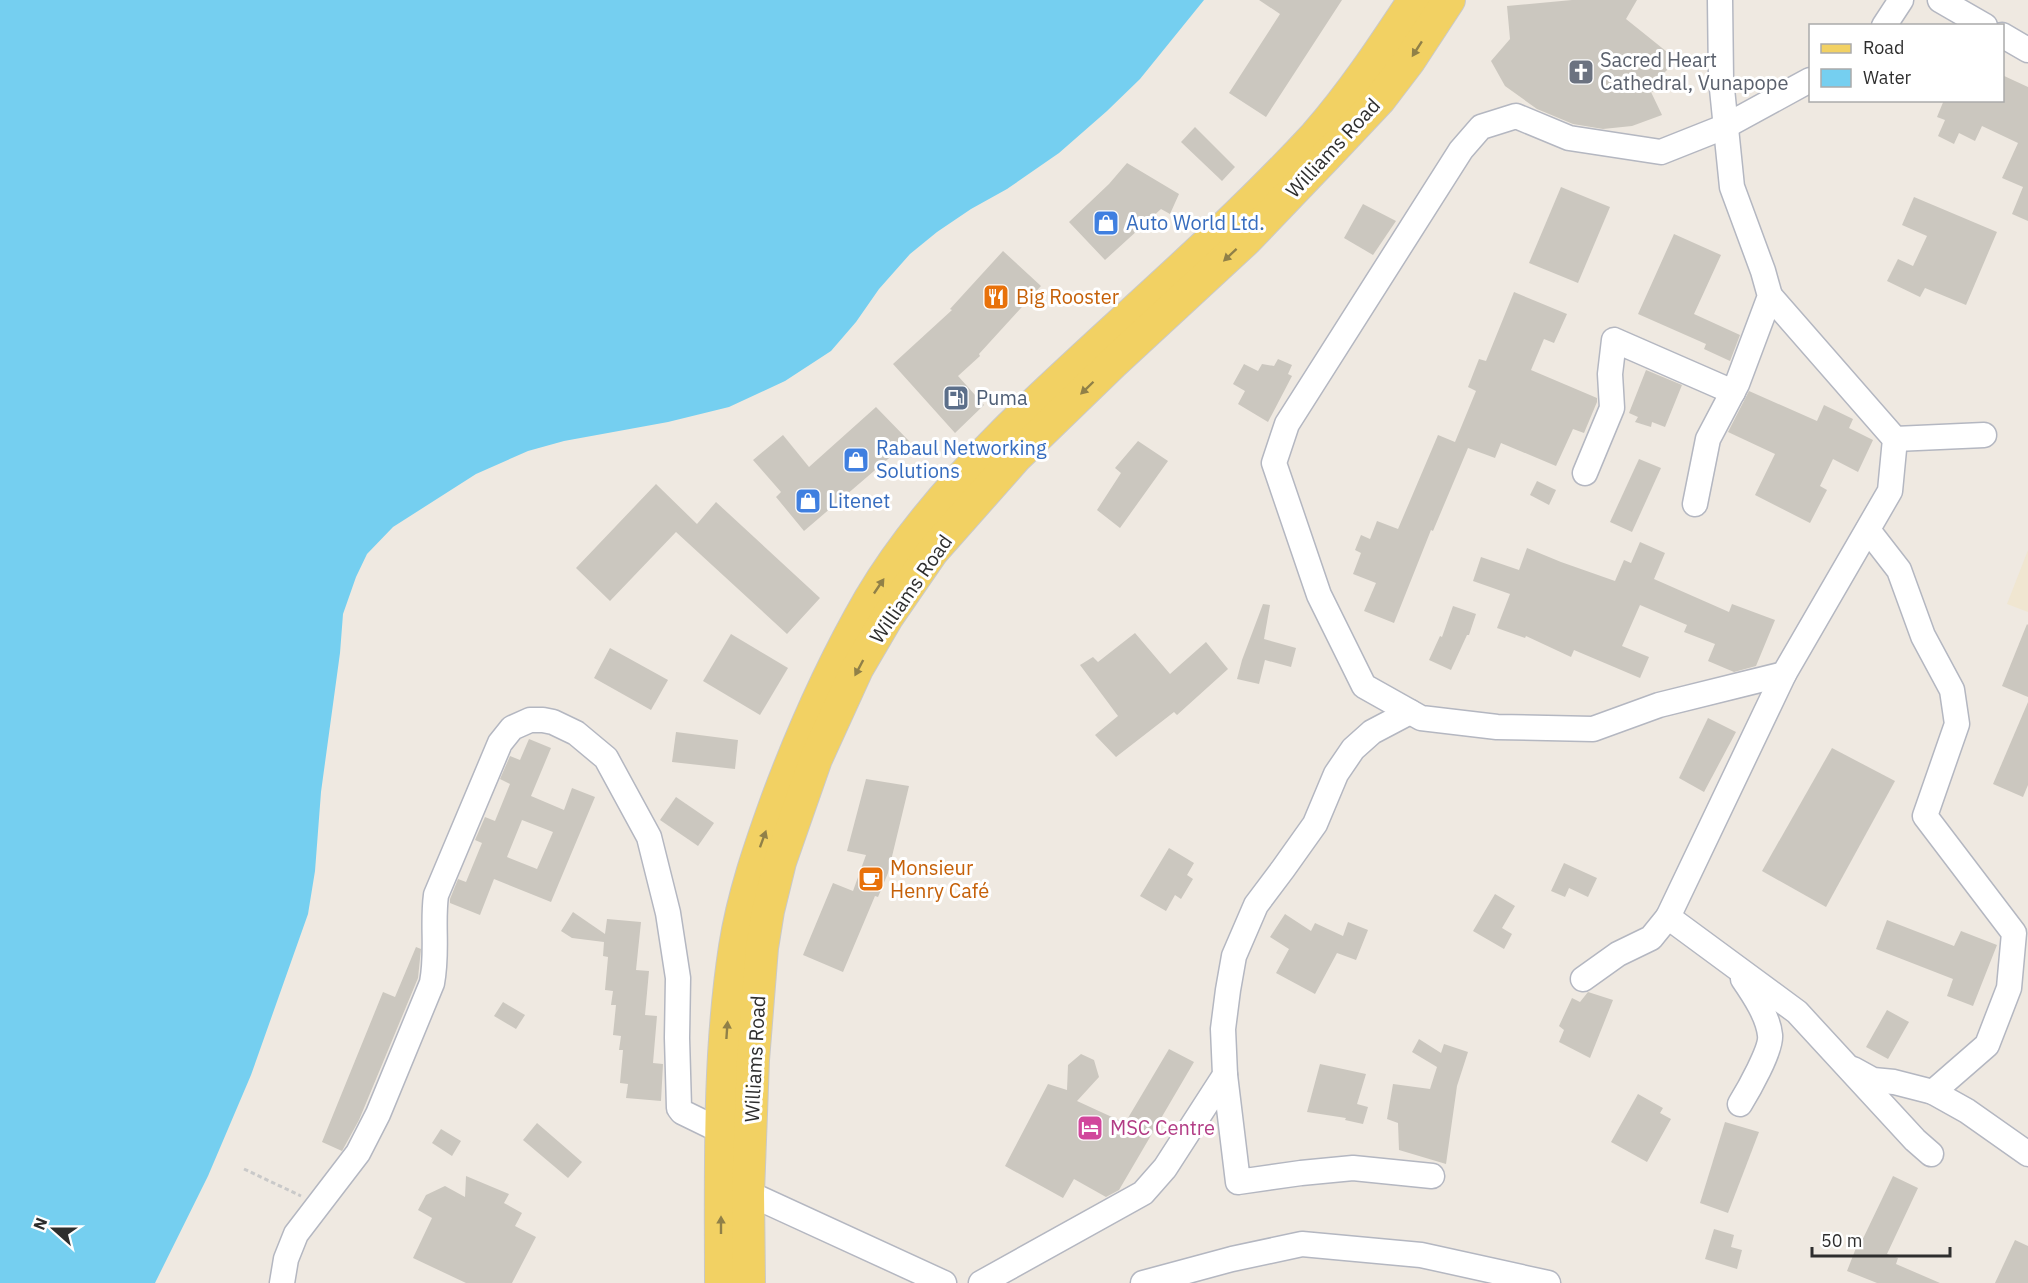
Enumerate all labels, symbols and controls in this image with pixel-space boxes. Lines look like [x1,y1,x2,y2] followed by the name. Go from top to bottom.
[1809,24,2004,102] legend
[1863,36,1904,59] text: Road
[1412,41,1423,57] one-way arrow
[1600,46,1788,96] place label: Sacred Heart Cathedral, Vunapope
[1566,57,1596,87] church icon: Sacred Heart Cathedral, Vunapope
[1863,66,1912,89] text: Water
[1279,92,1386,203] street label: Williams Road
[1091,208,1121,238] shop icon: Auto World Ltd.
[1126,209,1265,236] place label: Auto World Ltd.
[1222,248,1237,262] one-way arrow
[981,282,1011,312] restaurant icon: Big Rooster
[1016,283,1119,310] place label: Big Rooster
[1079,381,1094,395] one-way arrow
[941,383,971,413] fuel station icon: Puma
[976,384,1028,411] place label: Puma
[876,434,1047,484] place label: Rabaul Networking Solutions
[841,445,871,475] shop icon: Rabaul Networking Solutions
[793,486,823,516] shop icon: Litenet
[828,487,890,514] place label: Litenet
[863,529,958,649] street label: Williams Road
[873,578,885,594] one-way arrow
[854,660,864,677] one-way arrow
[759,830,769,848] one-way arrow
[890,854,989,904] place label: Monsieur Henry Café
[856,864,886,894] cafe icon: Monsieur Henry Café
[738,995,771,1123] street label: Williams Road
[722,1020,731,1039] one-way arrow
[1075,1113,1105,1143] hotel icon: MSC Centre
[1110,1114,1215,1141] place label: MSC Centre
[24,1199,84,1259] north arrow
[29,1215,51,1233] text: N
[716,1215,726,1234] one-way arrow
[1812,1220,1950,1258] scale bar
[1821,1229,1863,1252] text: 50 m

